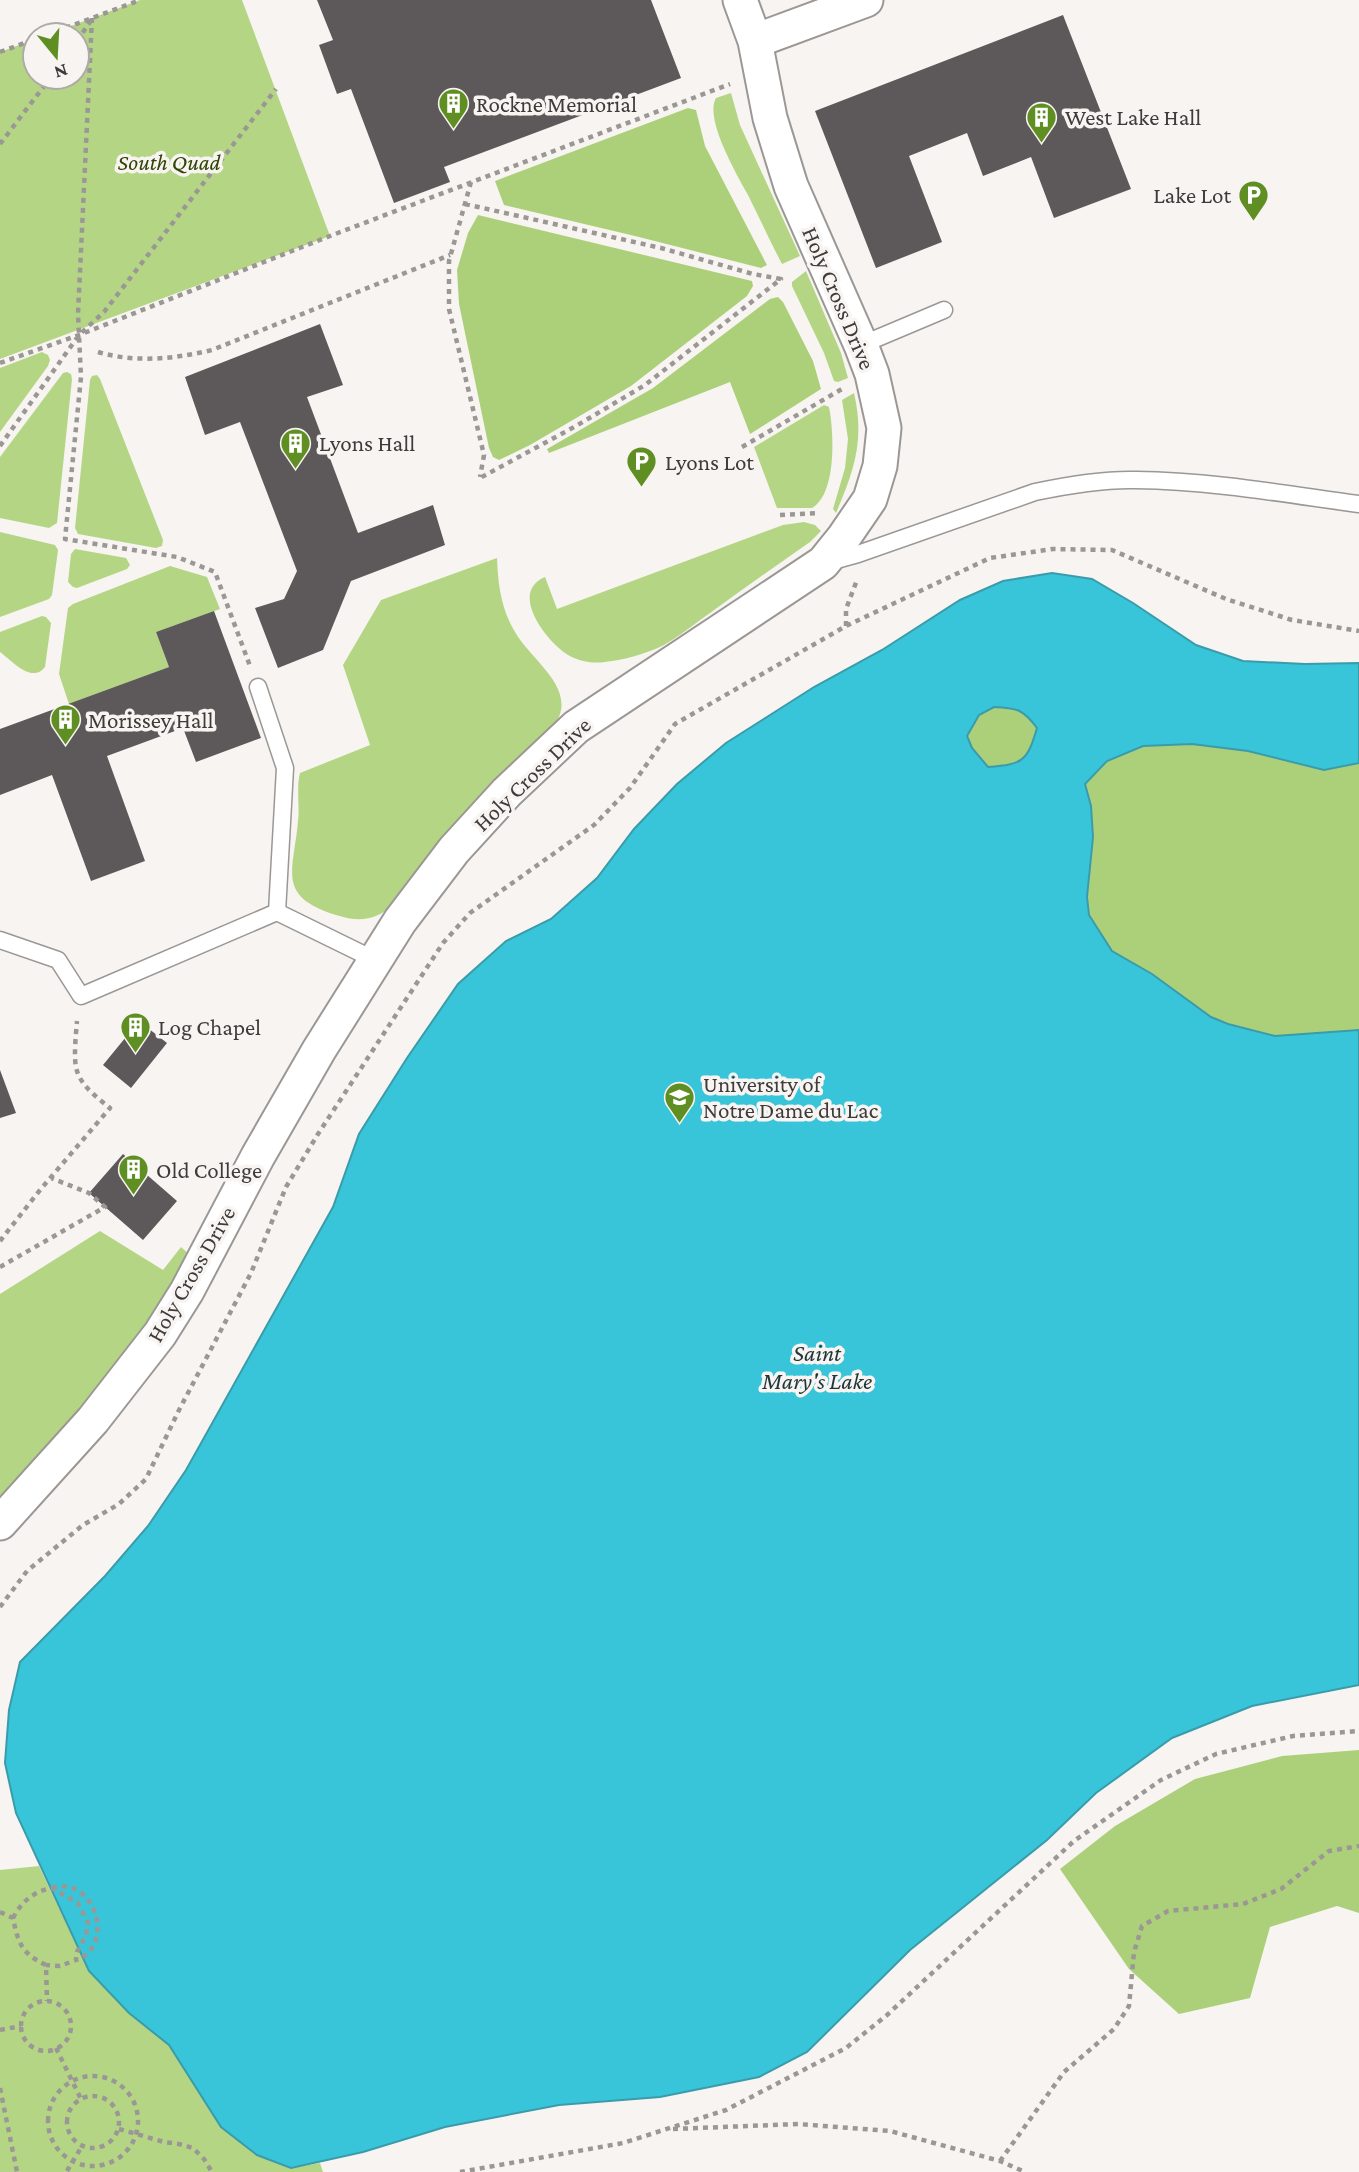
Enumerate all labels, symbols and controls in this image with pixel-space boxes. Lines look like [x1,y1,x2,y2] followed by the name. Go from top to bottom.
[21,21,91,91] north arrow
[52,60,71,84] text: N
[436,87,470,131] building icon: Rockne Memorial
[476,91,637,117] place label: Rockne Memorial
[1025,100,1059,144] building icon: West Lake Hall
[1065,104,1201,130] place label: West Lake Hall
[118,149,222,175] park label: South Quad
[1237,178,1271,222] parking icon: Lake Lot
[1153,182,1231,208] place label: Lake Lot
[797,223,881,373] street label: Holy Cross Drive
[279,426,313,470] building icon: Lyons Hall
[319,430,415,456] place label: Lyons Hall
[625,445,659,489] parking icon: Lyons Lot
[665,449,754,475] place label: Lyons Lot
[48,703,82,747] building icon: Morissey Hall
[88,707,214,733] place label: Morissey Hall
[468,712,596,836] street label: Holy Cross Drive
[118,1010,152,1054] building icon: Log Chapel
[158,1014,261,1040] place label: Log Chapel
[703,1071,879,1123] place label: University of Notre Dame du Lac
[663,1080,697,1124] school or university icon: University of Notre Dame du Lac
[116,1153,150,1197] building icon: Old College
[156,1157,262,1183] place label: Old College
[142,1201,240,1347] street label: Holy Cross Drive
[761,1339,872,1394] water label: Saint Mary's Lake

